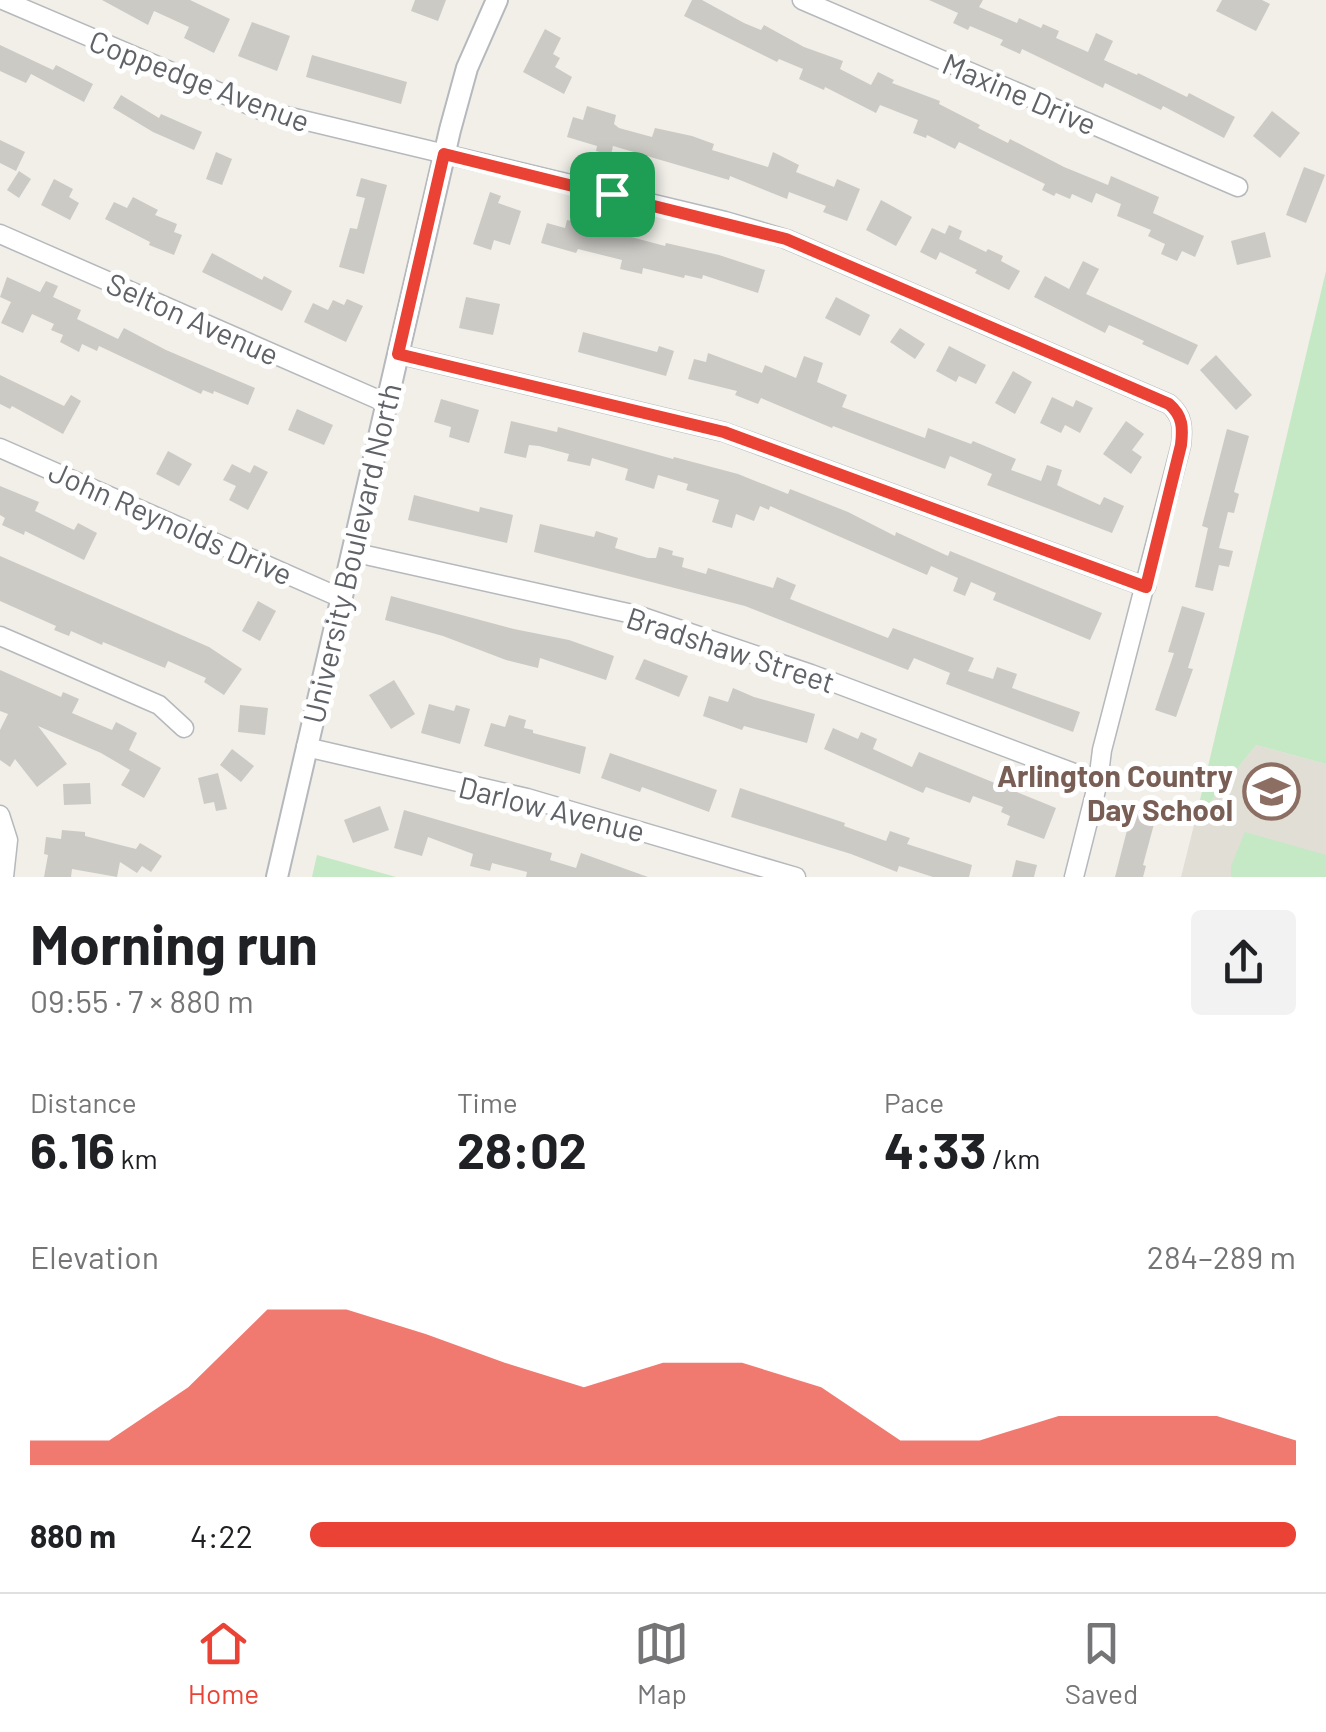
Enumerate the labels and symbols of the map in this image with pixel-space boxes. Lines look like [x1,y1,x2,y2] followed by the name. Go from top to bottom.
[85,21,315,139] street label: Coppedge Avenue
[938,44,1102,142] street label: Maxine Drive
[570,152,655,237] pin
[101,264,285,372] street label: Selton Avenue
[294,379,408,727] street label: University Boulevard North
[44,452,298,592] street label: John Reynolds Drive
[622,598,840,700] street label: Bradshaw Street
[997,757,1233,827] place label: Arlington Country Day School
[1242,762,1302,822] school or university icon: Arlington Country Day School
[455,768,649,848] street label: Darlow Avenue

